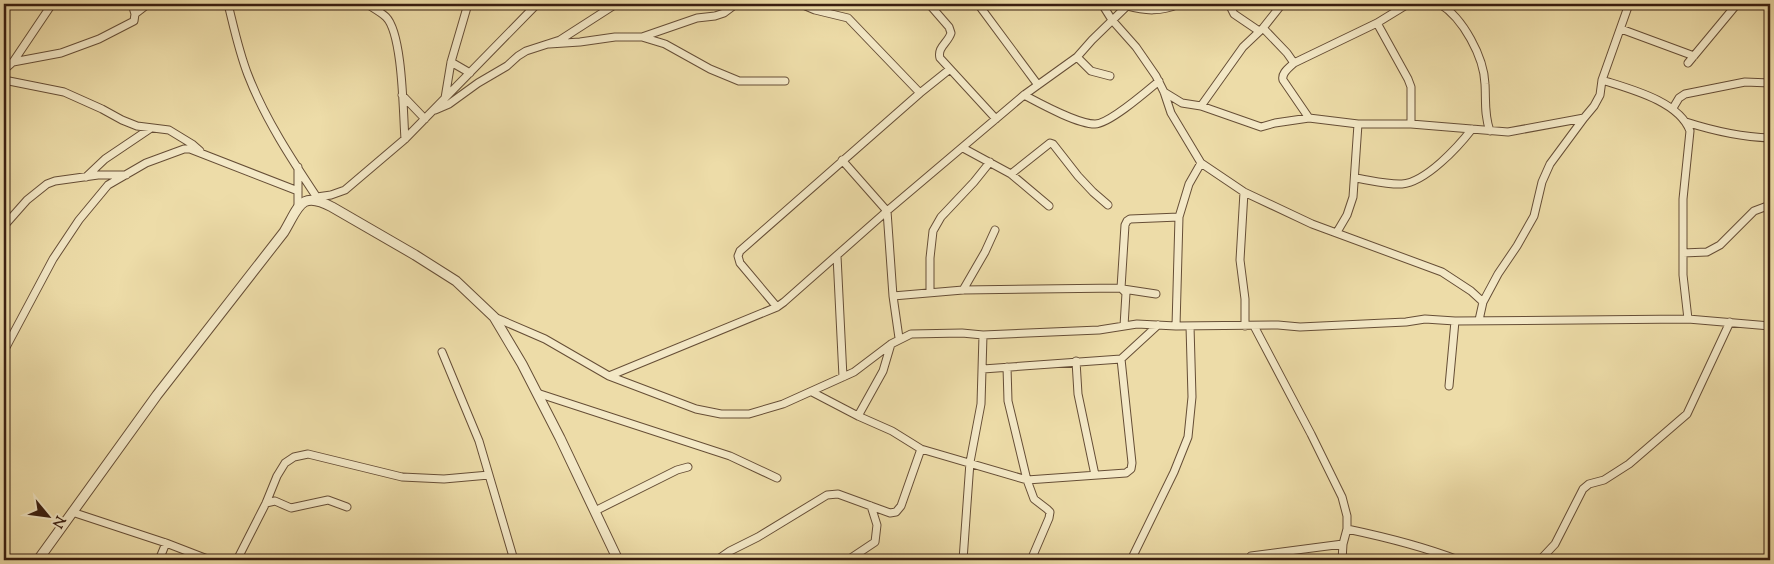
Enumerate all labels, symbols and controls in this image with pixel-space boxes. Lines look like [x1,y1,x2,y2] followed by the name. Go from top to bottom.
[22,492,72,542] north arrow
[46,512,69,531] text: N

